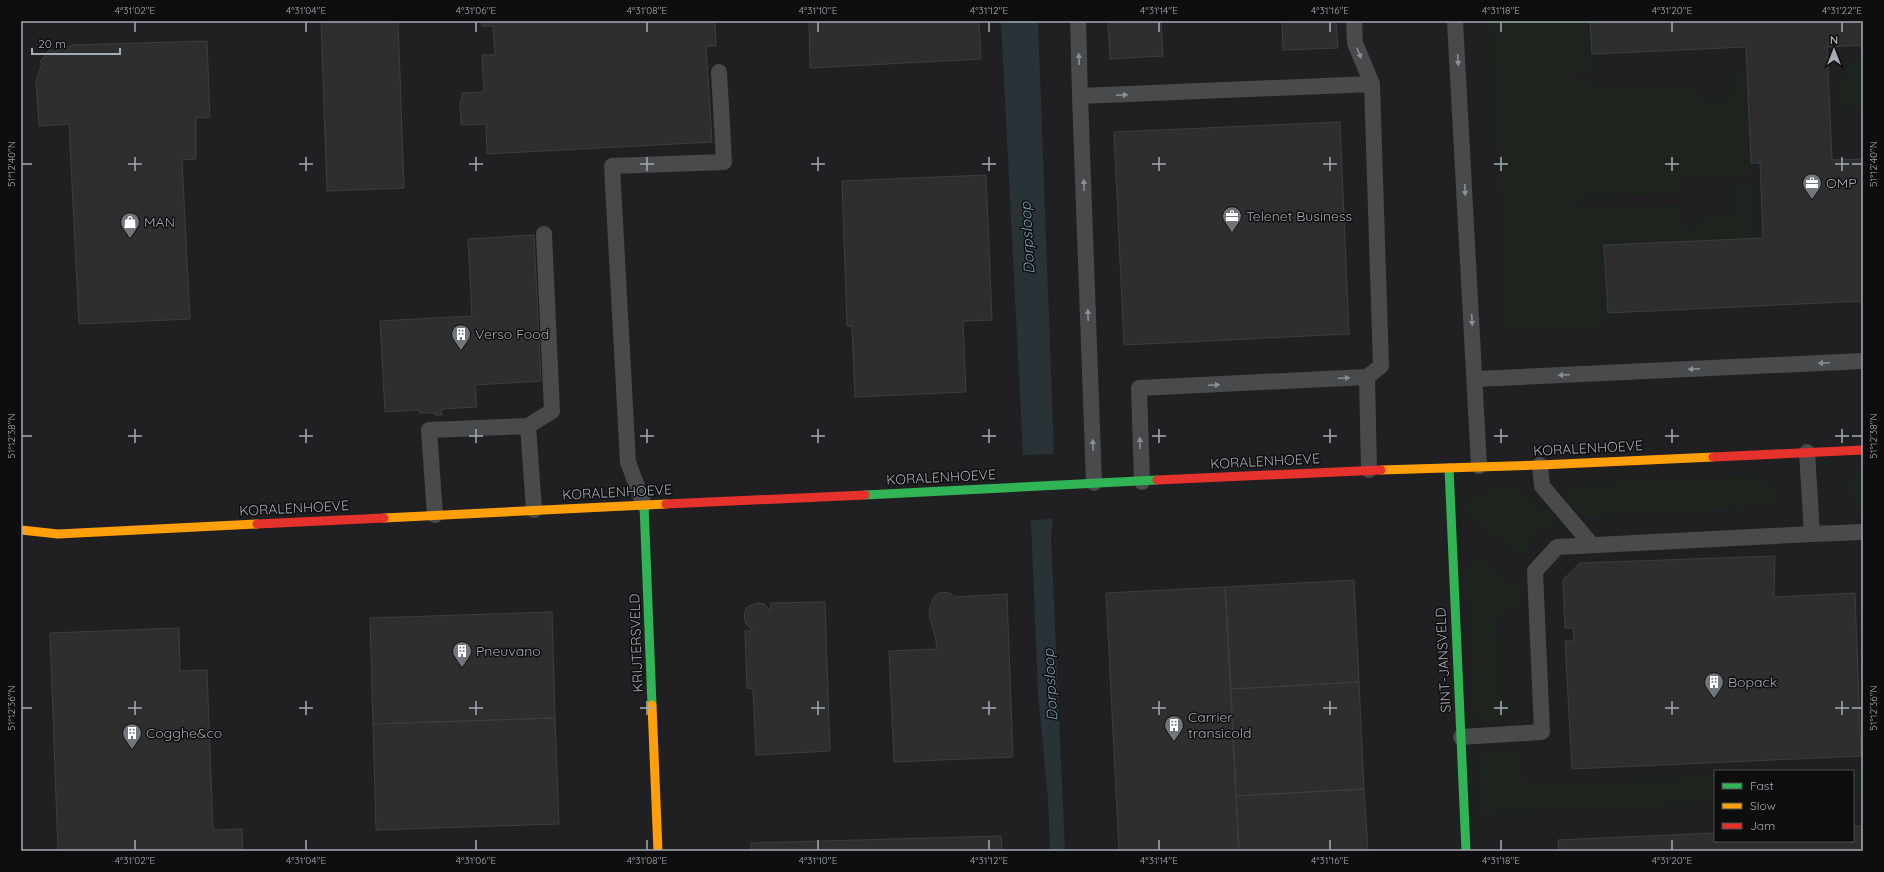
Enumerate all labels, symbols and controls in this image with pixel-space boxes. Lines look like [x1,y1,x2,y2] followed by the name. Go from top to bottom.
[115,4,156,17] text: 4°31'02"E
[286,4,326,17] text: 4°31'04"E
[456,4,496,17] text: 4°31'06"E
[627,4,667,17] text: 4°31'08"E
[799,4,838,17] text: 4°31'10"E
[970,4,1008,17] text: 4°31'12"E
[1140,4,1178,17] text: 4°31'14"E
[1311,4,1349,17] text: 4°31'16"E
[1482,4,1520,17] text: 4°31'18"E
[1652,4,1693,17] text: 4°31'20"E
[1822,4,1862,17] text: 4°31'22"E
[32,30,120,56] scale bar
[1814,30,1854,70] north arrow
[1830,33,1838,47] text: N
[38,36,66,51] text: 20 m
[1356,48,1362,59] one-way arrow
[1076,52,1082,65] one-way arrow
[1454,54,1461,66] one-way arrow
[1116,91,1128,98] one-way arrow
[5,141,18,187] text: 51°12'40"N
[1867,141,1880,187] text: 51°12'40"N
[1801,172,1823,200] office icon: OMP
[1826,174,1857,192] place label: OMP
[1080,179,1087,191] one-way arrow
[1461,184,1468,196] one-way arrow
[1016,200,1038,275] water label: Dorpsloop
[1221,205,1243,233] office icon: Telenet Business
[1246,207,1352,225] place label: Telenet Business
[119,211,141,239] shop icon: MAN
[144,213,175,231] place label: MAN
[1085,308,1091,321] one-way arrow
[1468,314,1475,326] one-way arrow
[450,323,472,351] building icon: Verso Food
[475,325,549,343] place label: Verso Food
[1818,359,1830,366] one-way arrow
[1688,365,1700,372] one-way arrow
[1557,372,1570,378] one-way arrow
[1338,375,1350,382] one-way arrow
[1208,381,1220,388] one-way arrow
[5,413,18,459] text: 51°12'38"N
[1867,413,1880,459] text: 51°12'38"N
[1533,436,1643,460] street label: KORALENHOEVE
[1137,437,1144,449] one-way arrow
[1089,439,1096,451] one-way arrow
[1210,449,1320,473] street label: KORALENHOEVE
[886,465,996,489] street label: KORALENHOEVE
[562,480,672,504] street label: KORALENHOEVE
[239,496,349,520] street label: KORALENHOEVE
[625,593,647,693] street label: KRIJTERSVELD
[1431,607,1455,713] street label: SINT-JANSVELD
[451,640,473,668] building icon: Pneuvano
[476,642,541,660] place label: Pneuvano
[1039,647,1061,722] water label: Dorpsloop
[1703,671,1725,699] building icon: Bopack
[1728,673,1777,691] place label: Bopack
[5,685,18,731] text: 51°12'36"N
[1867,685,1880,731] text: 51°12'36"N
[1188,708,1251,742] place label: Carrier transicold
[1163,714,1185,742] building icon: Carrier transicold
[121,722,143,750] building icon: Cogghe&co
[146,724,222,742] place label: Cogghe&co
[1714,770,1854,842] legend
[1750,778,1774,793] text: Fast
[1750,798,1776,813] text: Slow
[1750,818,1775,833] text: Jam
[115,854,156,867] text: 4°31'02"E
[286,854,326,867] text: 4°31'04"E
[456,854,496,867] text: 4°31'06"E
[627,854,667,867] text: 4°31'08"E
[799,854,838,867] text: 4°31'10"E
[970,854,1008,867] text: 4°31'12"E
[1140,854,1178,867] text: 4°31'14"E
[1311,854,1349,867] text: 4°31'16"E
[1482,854,1520,867] text: 4°31'18"E
[1652,854,1693,867] text: 4°31'20"E

